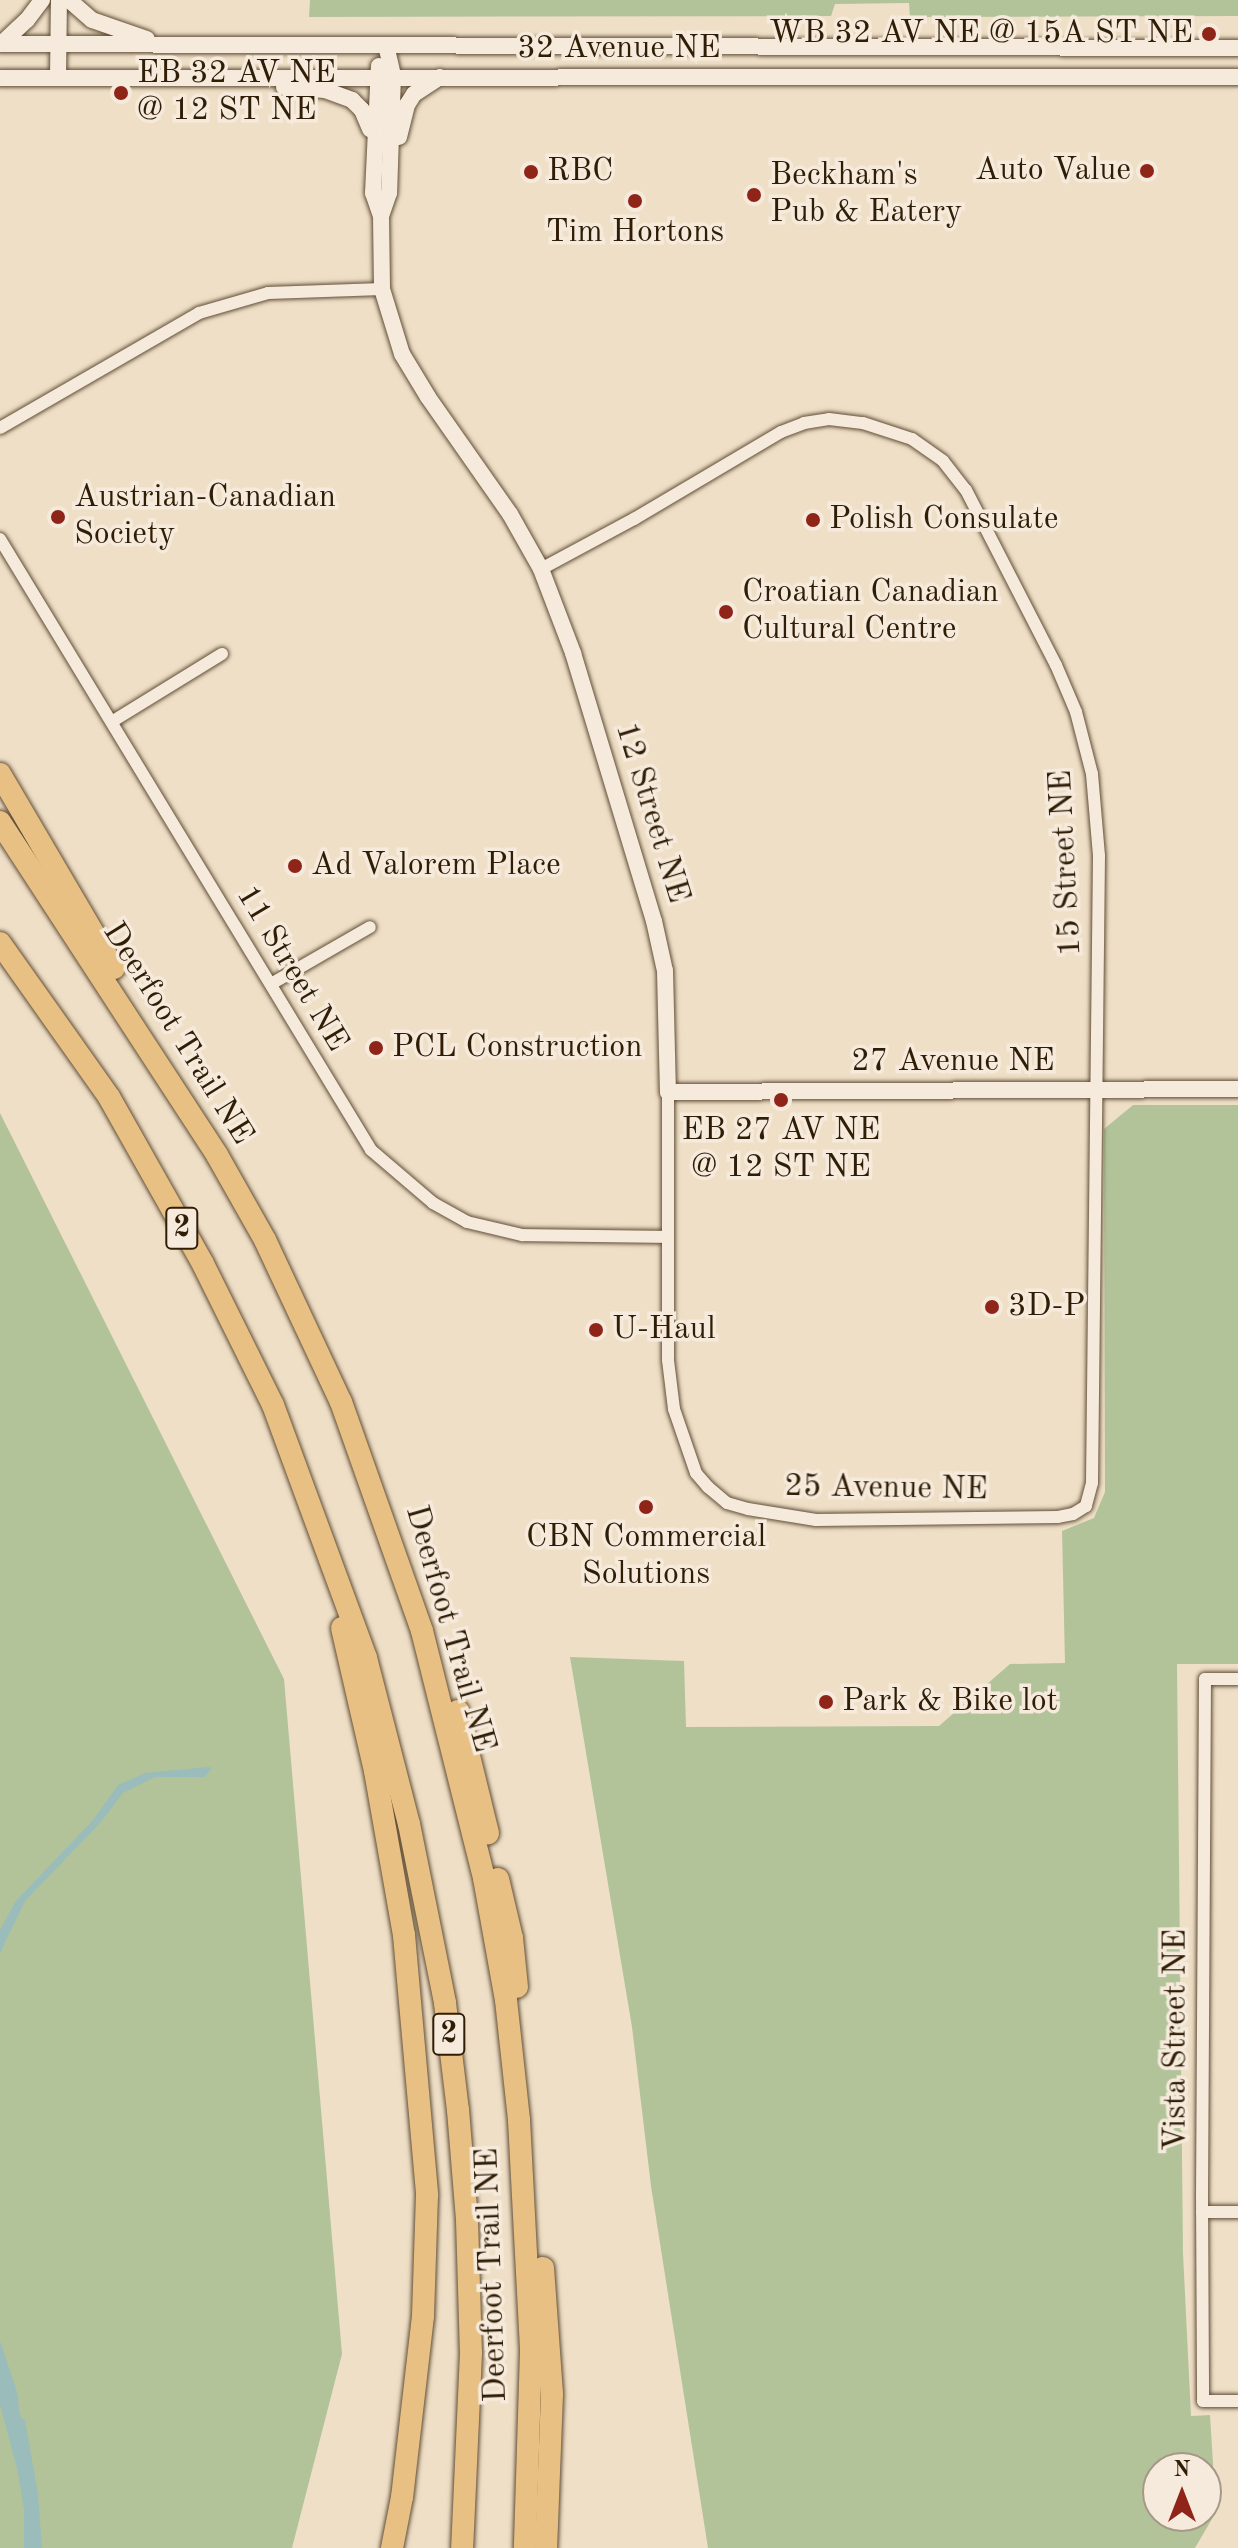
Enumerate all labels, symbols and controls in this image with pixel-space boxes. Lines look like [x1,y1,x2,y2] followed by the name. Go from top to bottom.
[769,15,1193,53] place label: WB 32 AV NE @ 15A ST NE
[1200,25,1218,43] marker: WB 32 AV NE @ 15A ST NE
[517,30,721,68] street label: 32 Avenue NE
[137,56,336,131] place label: EB 32 AV NE @ 12 ST NE
[112,84,130,102] marker: EB 32 AV NE @ 12 ST NE
[975,152,1131,190] place label: Auto Value
[547,153,613,191] place label: RBC
[770,158,962,233] place label: Beckham's Pub & Eatery
[1138,162,1156,180] marker: Auto Value
[522,163,540,181] marker: RBC
[745,186,763,204] marker: Beckham's Pub & Eatery
[626,192,644,210] marker: Tim Hortons
[546,214,724,252] place label: Tim Hortons
[74,480,336,555] place label: Austrian-Canadian Society
[829,501,1058,539] place label: Polish Consulate
[49,508,67,526] marker: Austrian-Canadian Society
[804,511,822,529] marker: Polish Consulate
[742,575,999,650] place label: Croatian Canadian Cultural Centre
[717,603,735,621] marker: Croatian Canadian Cultural Centre
[605,718,697,908] street label: 12 Street NE
[1043,769,1091,957] street label: 15 Street NE
[311,847,561,885] place label: Ad Valorem Place
[286,857,304,875] marker: Ad Valorem Place
[226,879,356,1059] street label: 11 Street NE
[93,916,261,1152] street label: Deerfoot Trail NE
[392,1029,642,1067] place label: PCL Construction
[367,1039,385,1057] marker: PCL Construction
[851,1043,1055,1081] street label: 27 Avenue NE
[772,1091,790,1109] marker: EB 27 AV NE @ 12 ST NE
[682,1113,880,1188] place label: EB 27 AV NE @ 12 ST NE
[164,1202,200,1254] road number: 2
[1008,1288,1085,1326] place label: 3D-P
[983,1298,1001,1316] marker: 3D-P
[612,1311,716,1349] place label: U-Haul
[587,1321,605,1339] marker: U-Haul
[784,1468,988,1510] street label: 25 Avenue NE
[637,1498,655,1516] marker: CBN Commercial Solutions
[395,1501,503,1757] street label: Deerfoot Trail NE
[526,1520,766,1595] place label: CBN Commercial Solutions
[842,1683,1058,1721] place label: Park & Bike lot
[817,1693,835,1711] marker: Park & Bike lot
[1158,1929,1196,2151] street label: Vista Street NE
[431,2008,467,2060] road number: 2
[469,2147,517,2403] street label: Deerfoot Trail NE
[1142,2452,1222,2532] north arrow
[1174,2459,1190,2481] text: N

